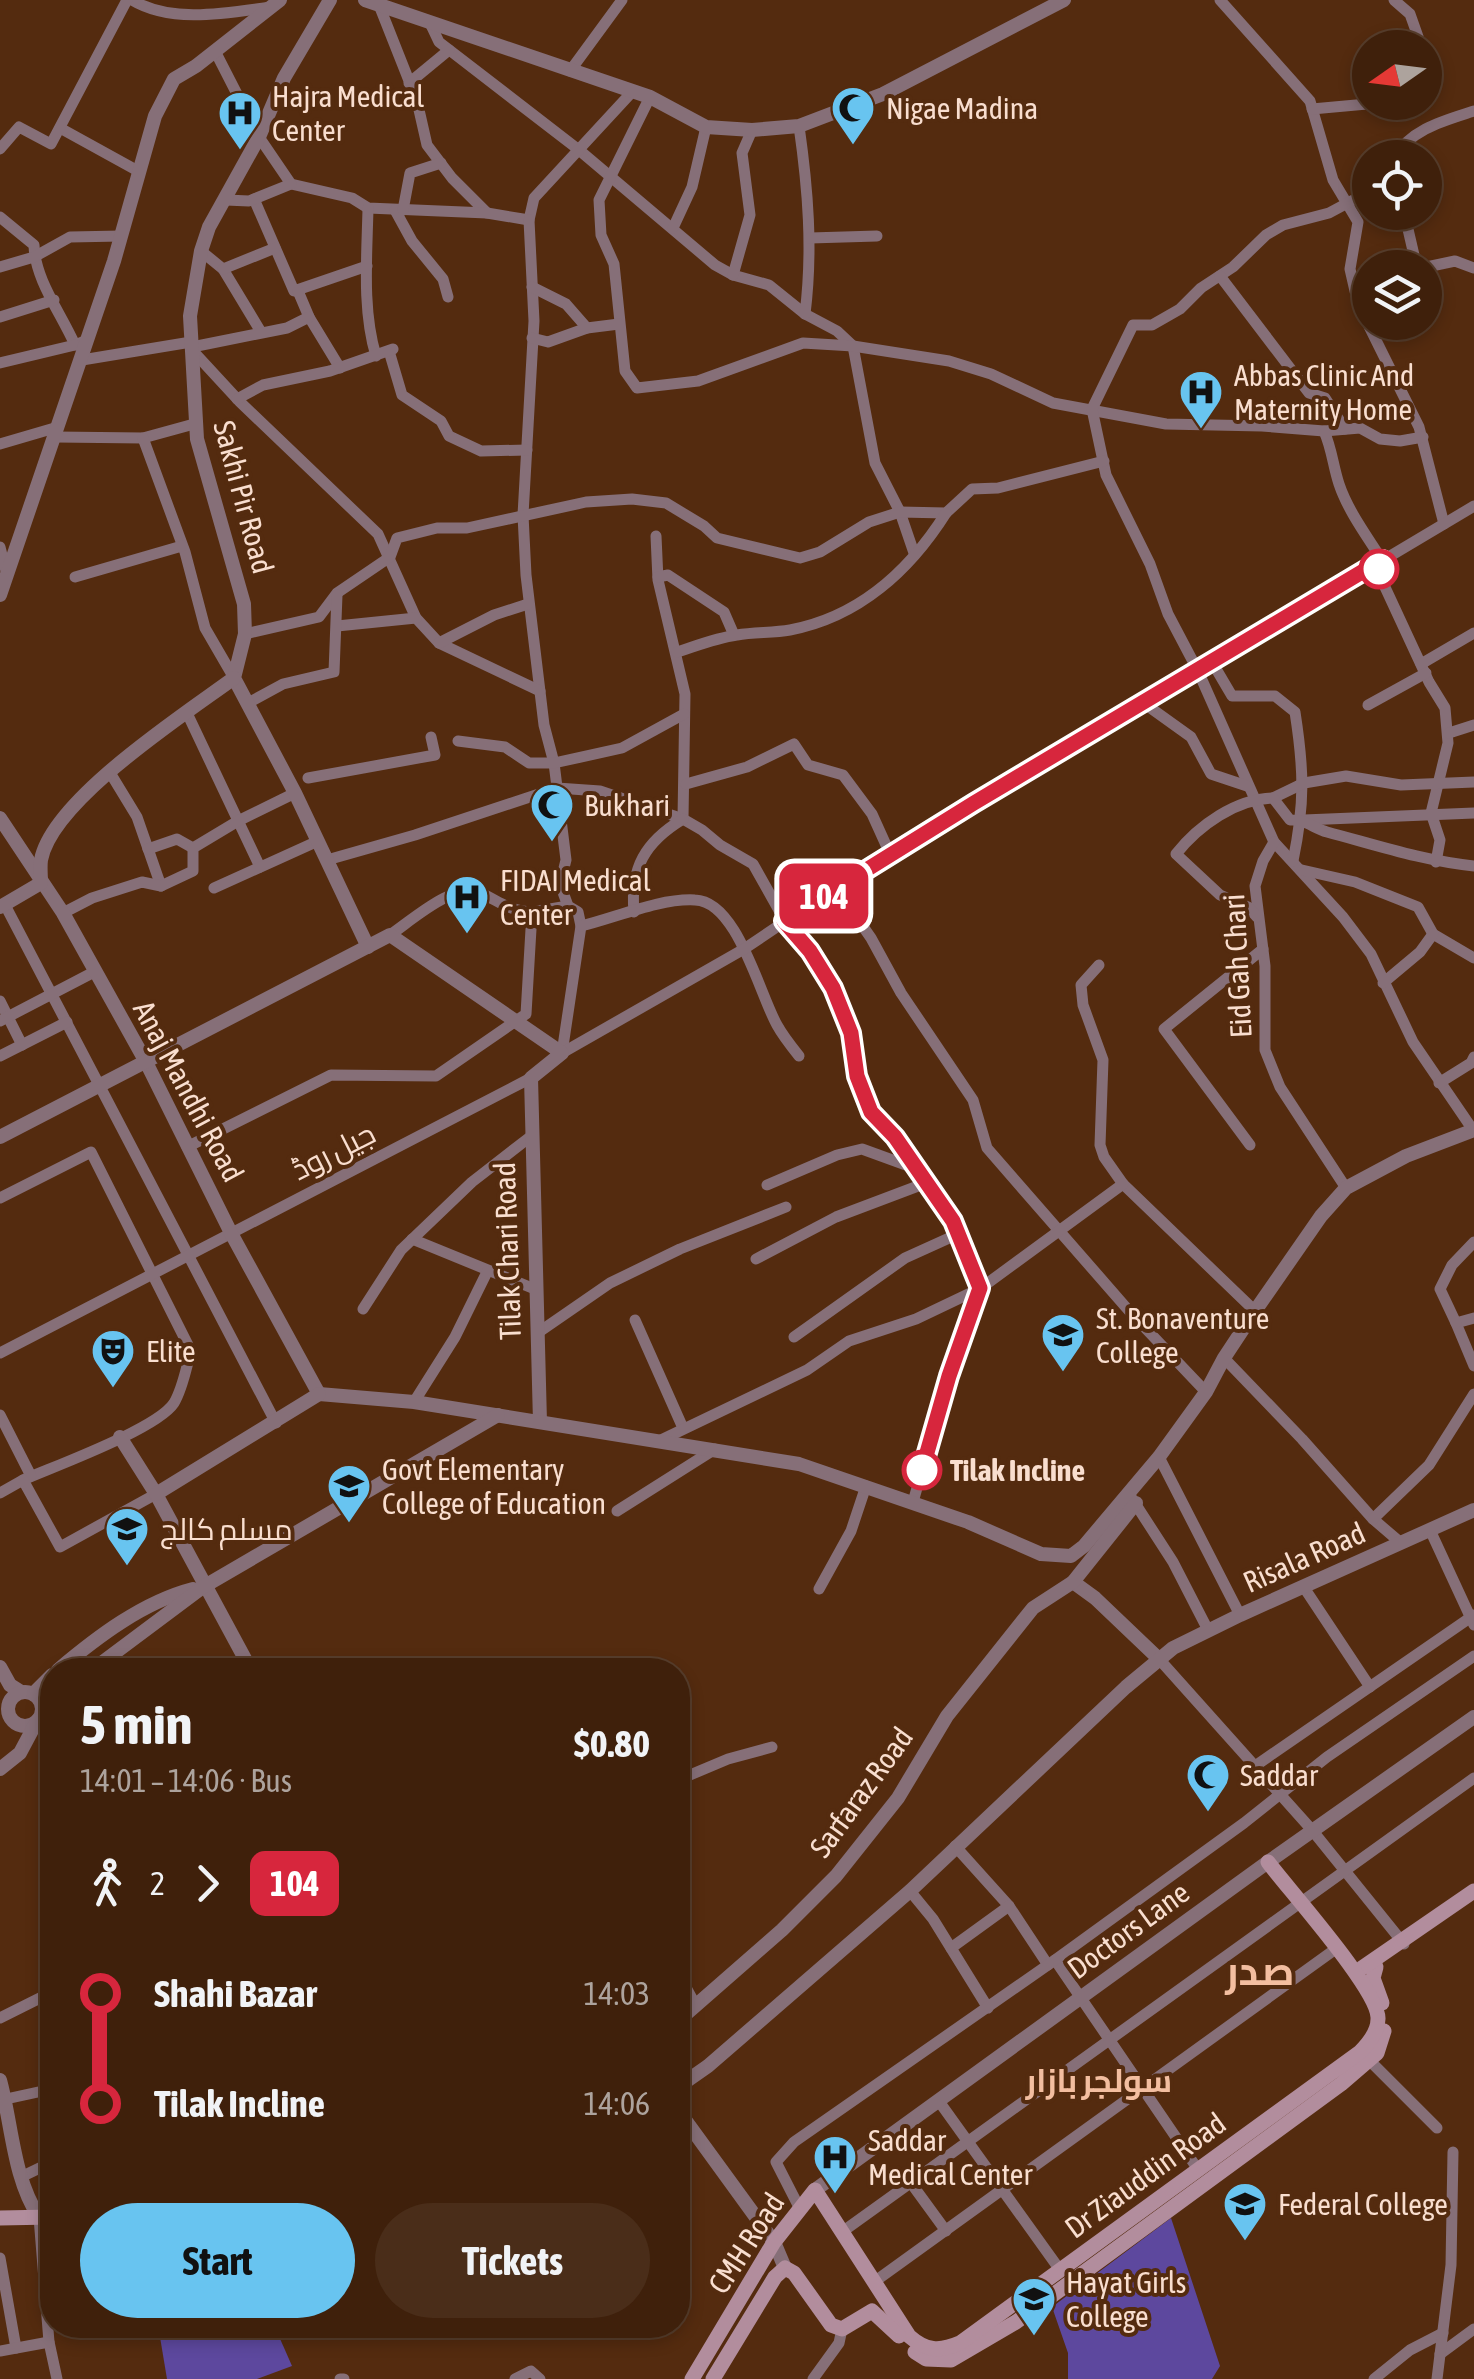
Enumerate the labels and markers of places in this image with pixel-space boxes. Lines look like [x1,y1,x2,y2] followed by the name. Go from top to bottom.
[272,79,424,147] place label: Hajra Medical Center
[830,85,876,146] mosque icon: Nigae Madina
[217,90,263,151] hospital icon: Hajra Medical Center
[886,91,1038,125] place label: Nigae Madina
[1234,358,1414,426] place label: Abbas Clinic And Maternity Home
[1178,369,1224,430] hospital icon: Abbas Clinic And Maternity Home
[1360,550,1398,588] unlabelled marker
[529,782,575,843] mosque icon: Bukhari
[584,788,670,822] place label: Bukhari
[500,863,651,931] place label: FIDAI Medical Center
[444,874,490,935] hospital icon: FIDAI Medical Center
[1096,1301,1269,1369] place label: St. Bonaventure College
[1040,1312,1086,1373] school or university icon: St. Bonaventure College
[90,1328,136,1389] theatre icon: Elite
[146,1334,196,1368] place label: Elite
[903,1451,941,1489] marker: Tilak Incline
[382,1452,606,1520] place label: Govt Elementary College of Education
[950,1453,1085,1487] place label: Tilak Incline
[326,1463,372,1524] school or university icon: Govt Elementary College of Education
[104,1506,150,1567] school or university icon: مسلم کالج
[160,1512,293,1550] place label: مسلم کالج
[1185,1752,1231,1813] mosque icon: Saddar
[1240,1758,1319,1792] place label: Saddar
[868,2123,1033,2191] place label: Saddar Medical Center
[812,2134,858,2195] hospital icon: Saddar Medical Center
[1222,2181,1268,2242] school or university icon: Federal College
[1278,2187,1448,2221] place label: Federal College
[1066,2265,1186,2333] place label: Hayat Girls College
[1011,2276,1057,2337] school or university icon: Hayat Girls College

